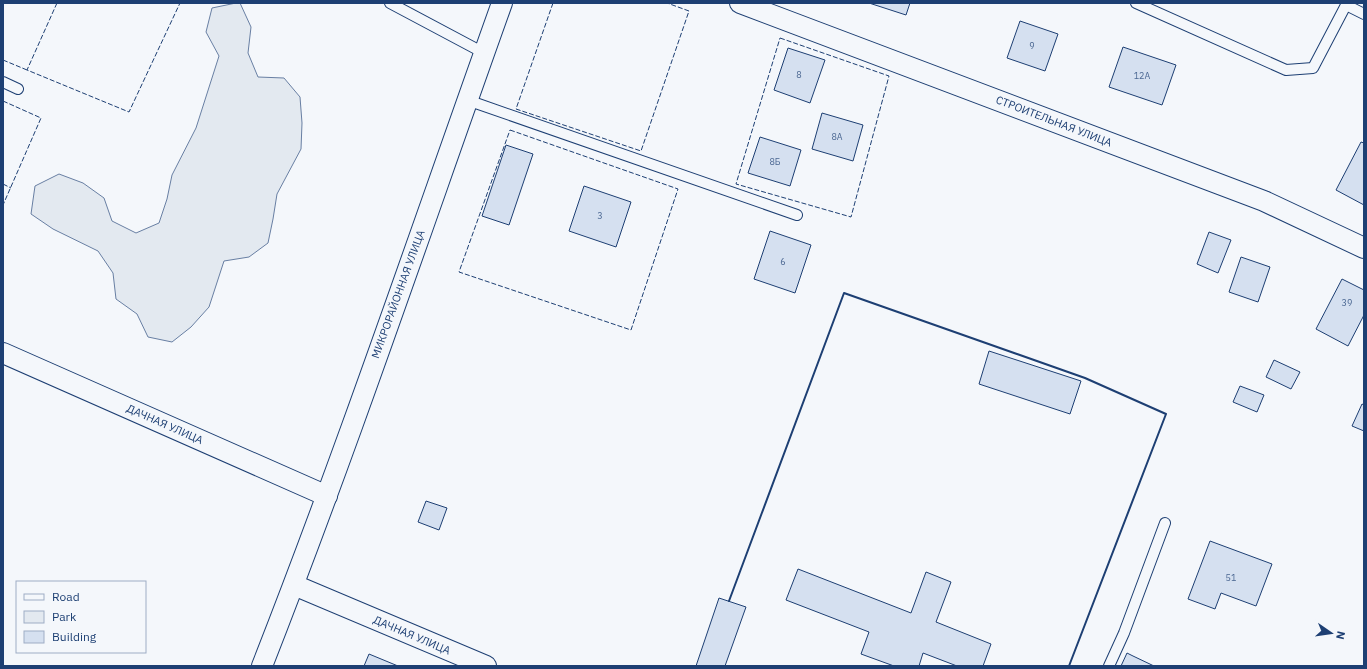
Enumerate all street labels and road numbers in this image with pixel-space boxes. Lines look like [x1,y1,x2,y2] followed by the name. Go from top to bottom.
[994,92,1114,150] street label: СТРОИТЕЛЬНАЯ УЛИЦА
[368,228,428,360] street label: МИКРОРАЙОННАЯ УЛИЦА
[124,401,206,447] street label: ДАЧНАЯ УЛИЦА
[371,612,453,658] street label: ДАЧНАЯ УЛИЦА

